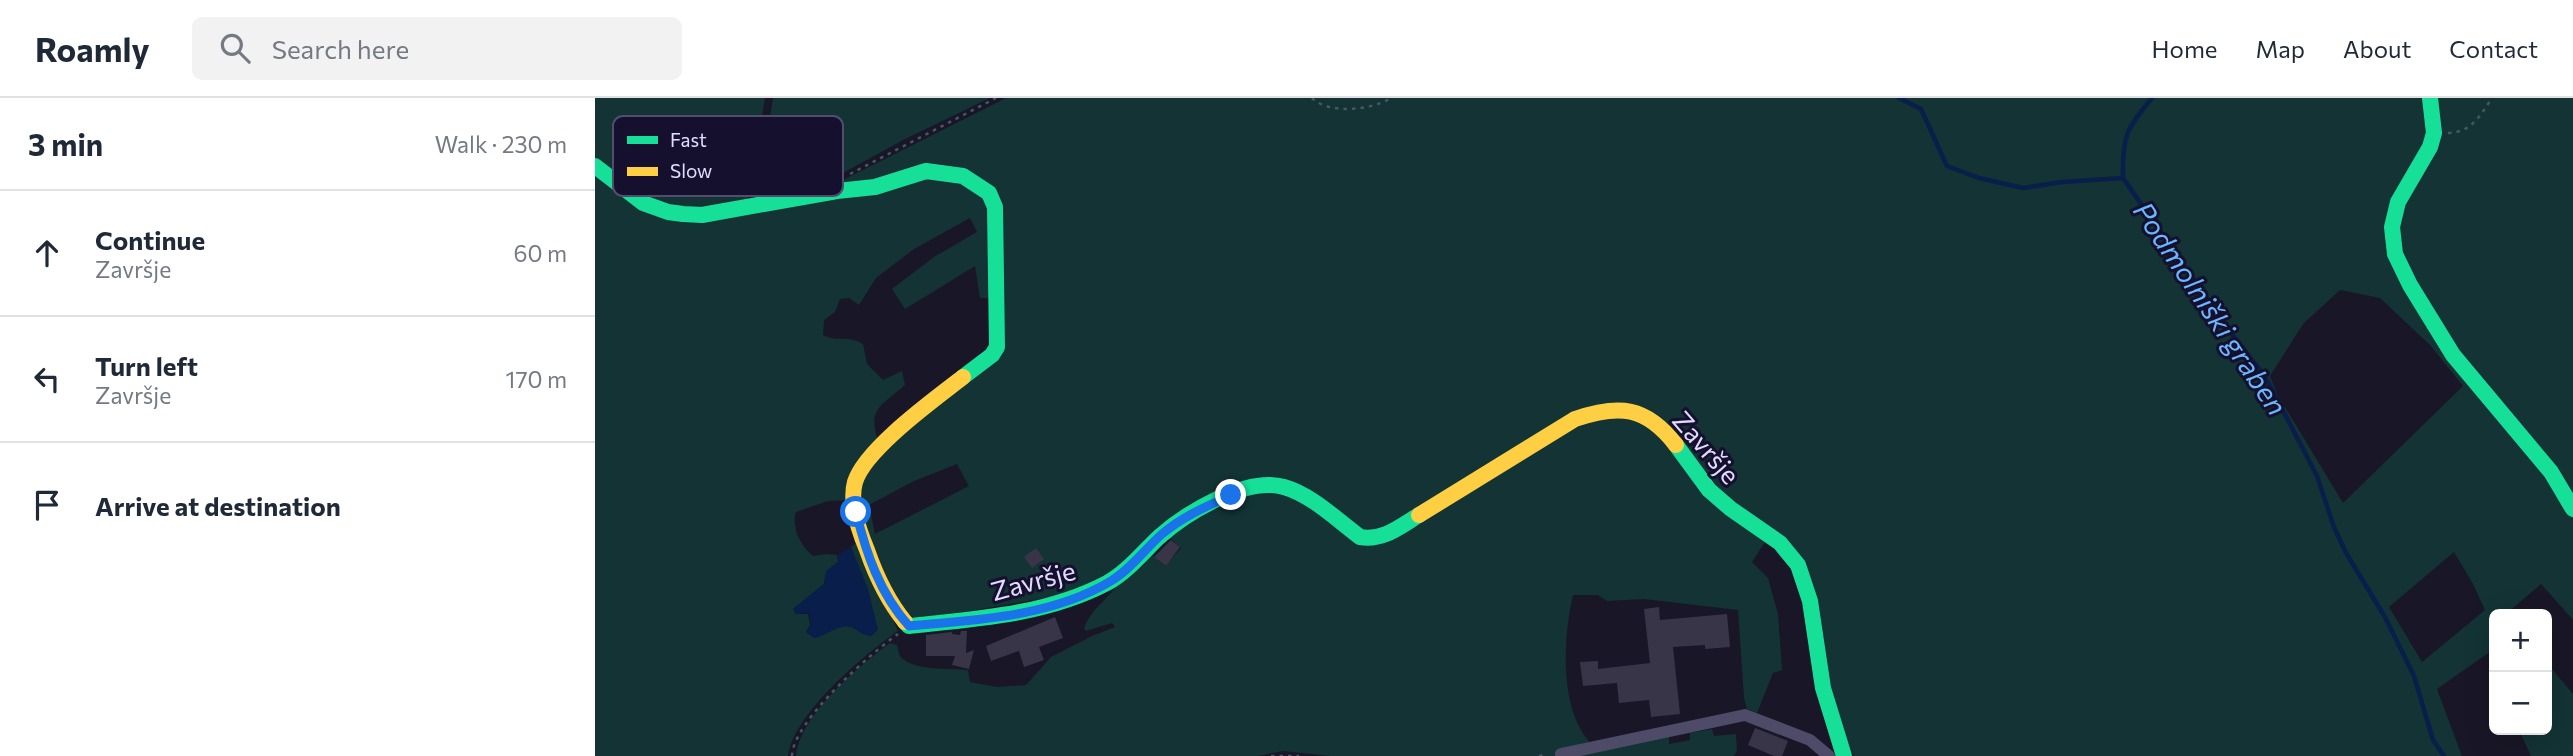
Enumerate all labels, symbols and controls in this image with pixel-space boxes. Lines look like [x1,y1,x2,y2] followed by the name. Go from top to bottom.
[192,17,682,80] search box
[35,28,150,69] text: Roamly
[216,29,254,67] icon: search
[272,33,409,64] text: Search here
[2152,34,2218,63] text: Home
[2256,34,2305,63] text: Map
[2343,34,2411,63] text: About
[2449,34,2538,63] text: Contact
[613,116,843,196] legend
[28,125,103,162] text: 3 min
[670,128,707,151] text: Fast
[435,130,567,158] text: Walk · 230 m
[670,159,712,182] text: Slow
[2127,195,2295,421] water label: Podmolniški graben
[95,224,205,255] text: Continue
[28,234,66,272] icon: ahead
[514,239,567,267] text: 60 m
[95,255,171,283] text: Završje
[95,350,198,381] text: Turn left
[28,360,66,398] icon: left
[506,365,567,393] text: 170 m
[95,381,171,409] text: Završje
[1667,404,1747,490] street label: Završje
[1215,479,1246,510] route end
[28,486,66,524] icon: arrive
[95,490,341,521] text: Arrive at destination
[840,496,871,527] route start
[987,554,1079,606] street label: Završje
[2489,609,2552,735] map controls
[2489,609,2552,672] button: +
[2489,672,2552,735] button: −

